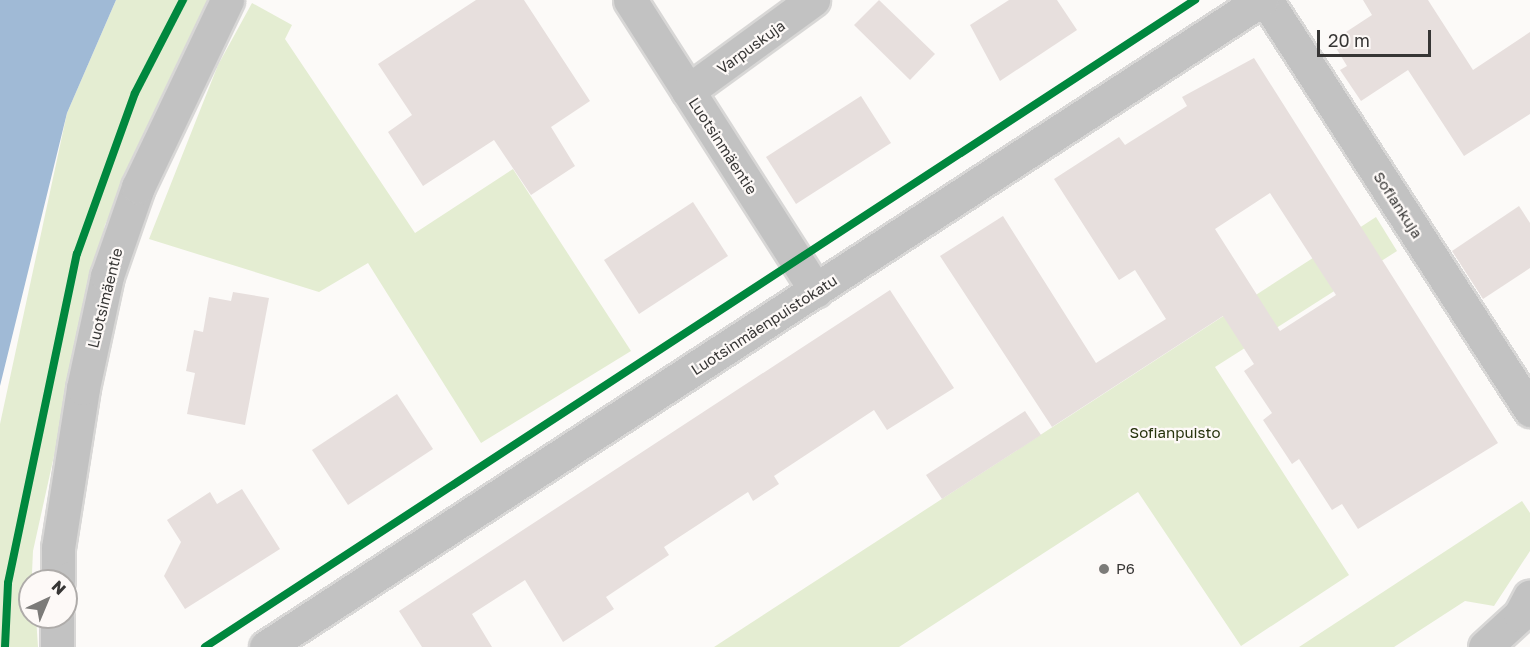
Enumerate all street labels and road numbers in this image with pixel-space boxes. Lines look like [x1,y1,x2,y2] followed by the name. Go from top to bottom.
[713,16,789,78] street label: Varpuskuja
[685,94,761,198] street label: Luotsinmäentie
[1370,168,1426,242] street label: Sofiankuja
[84,246,126,350] street label: Luotsimäentie
[688,271,840,379] street label: Luotsinmäenpuistokatu

